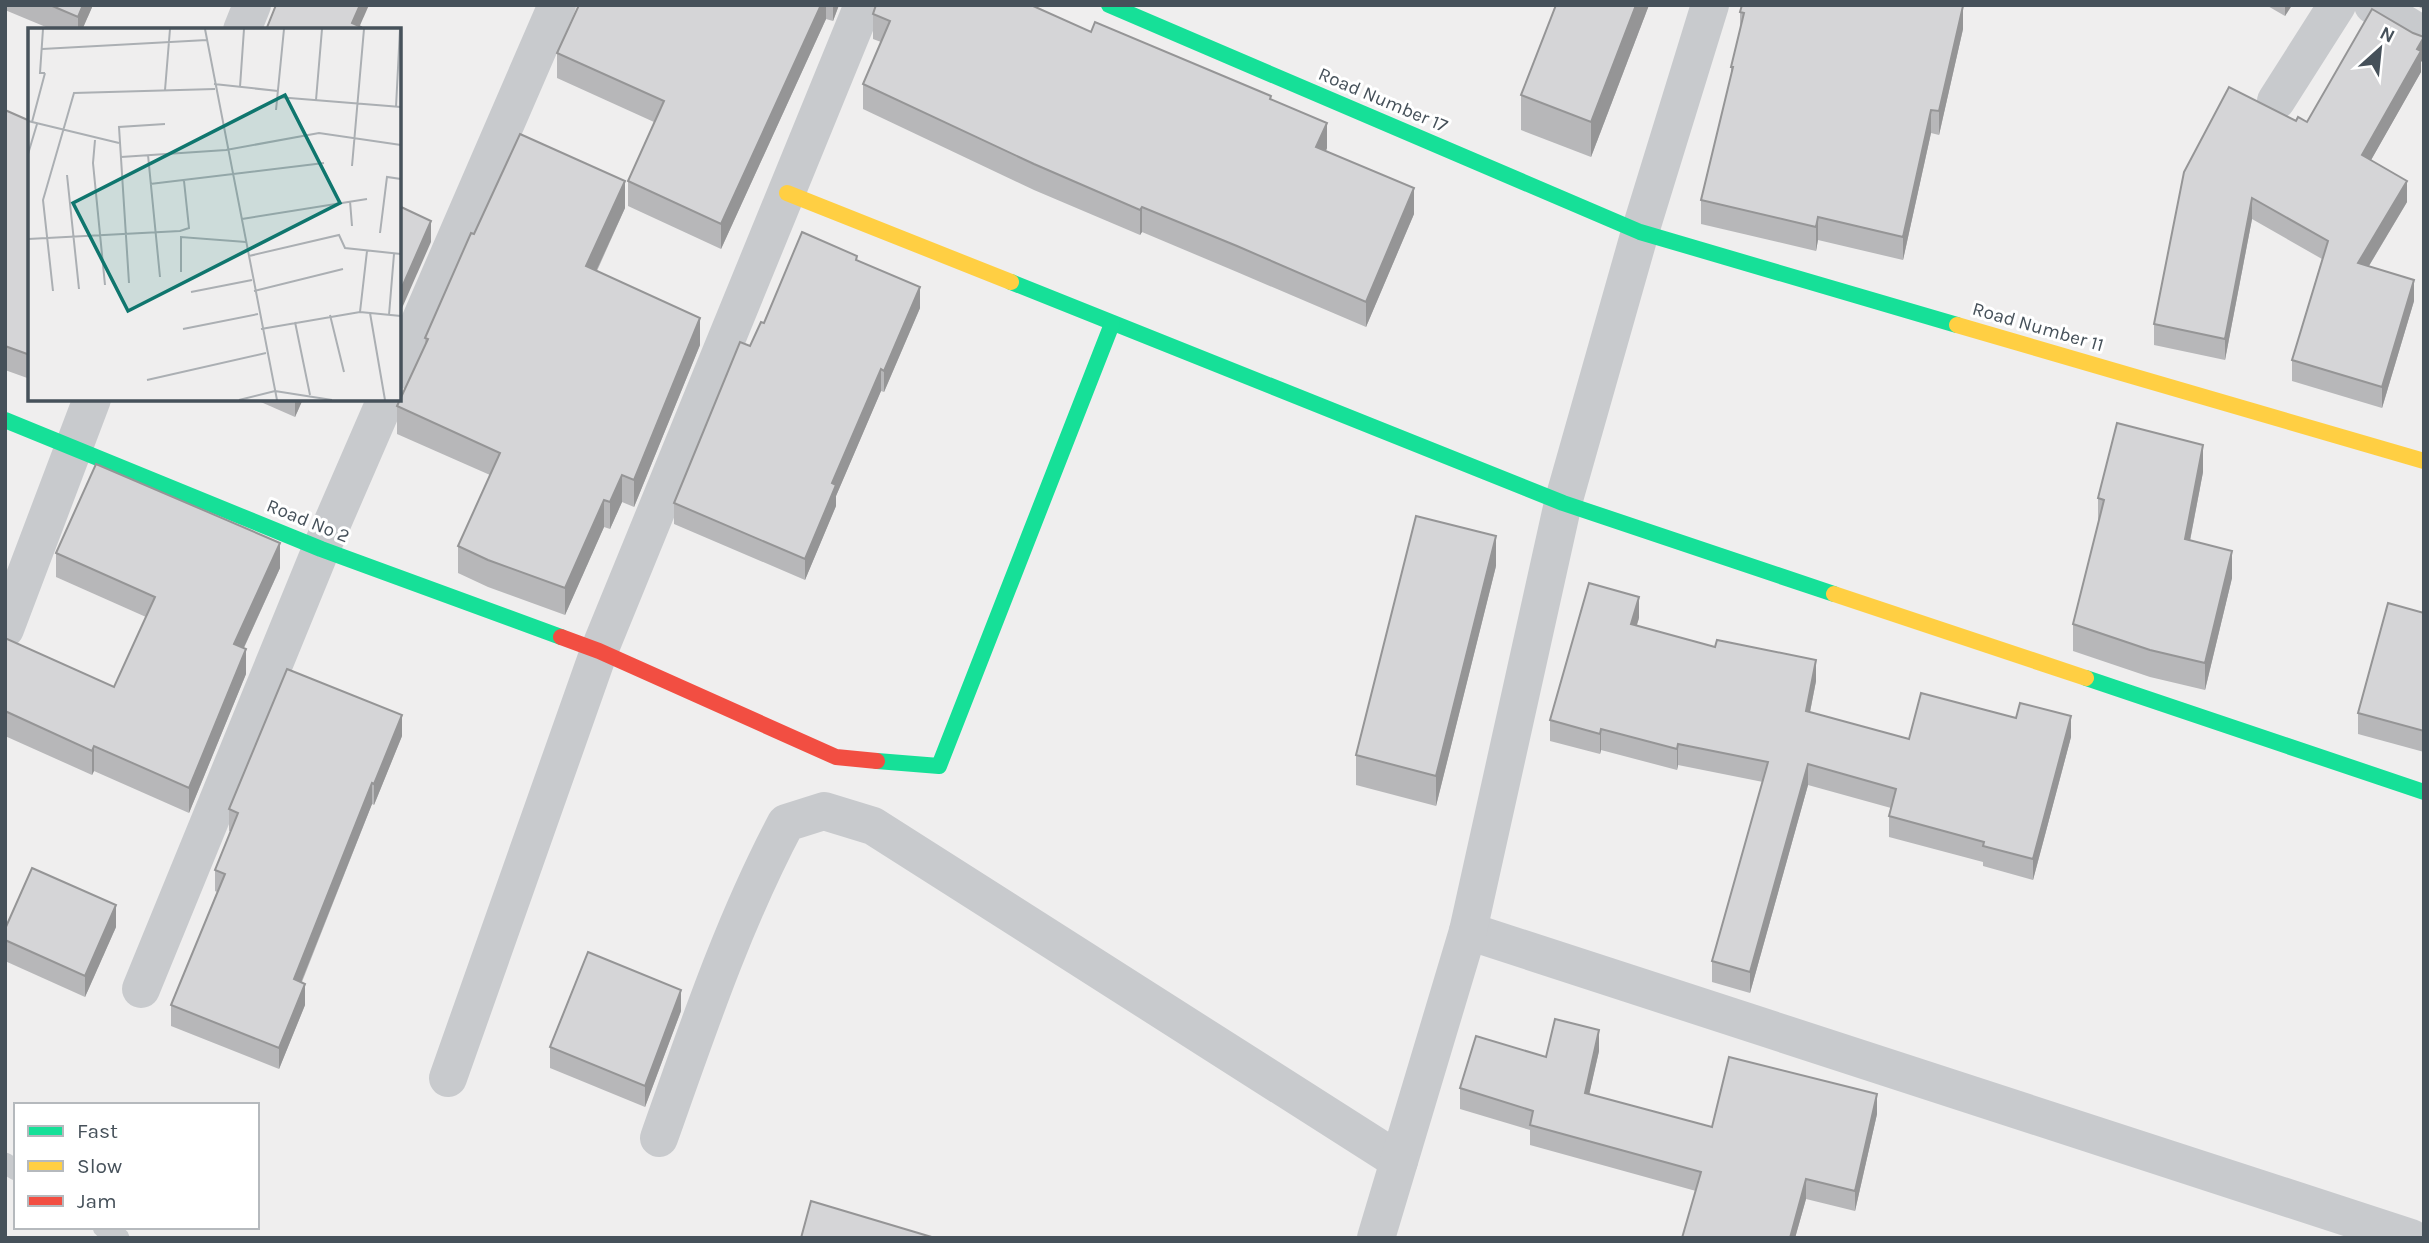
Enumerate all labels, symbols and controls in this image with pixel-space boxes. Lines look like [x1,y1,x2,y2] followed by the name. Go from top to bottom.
[2345,14,2415,84] north arrow
[2376,22,2398,48] text: N
[28,28,401,401] inset map
[1315,63,1451,137] street label: Road Number 17
[1970,298,2106,356] street label: Road Number 11
[263,494,353,548] street label: Road No 2
[14,1103,259,1229] legend
[77,1119,118,1143] text: Fast
[77,1154,122,1178] text: Slow
[77,1189,117,1213] text: Jam

